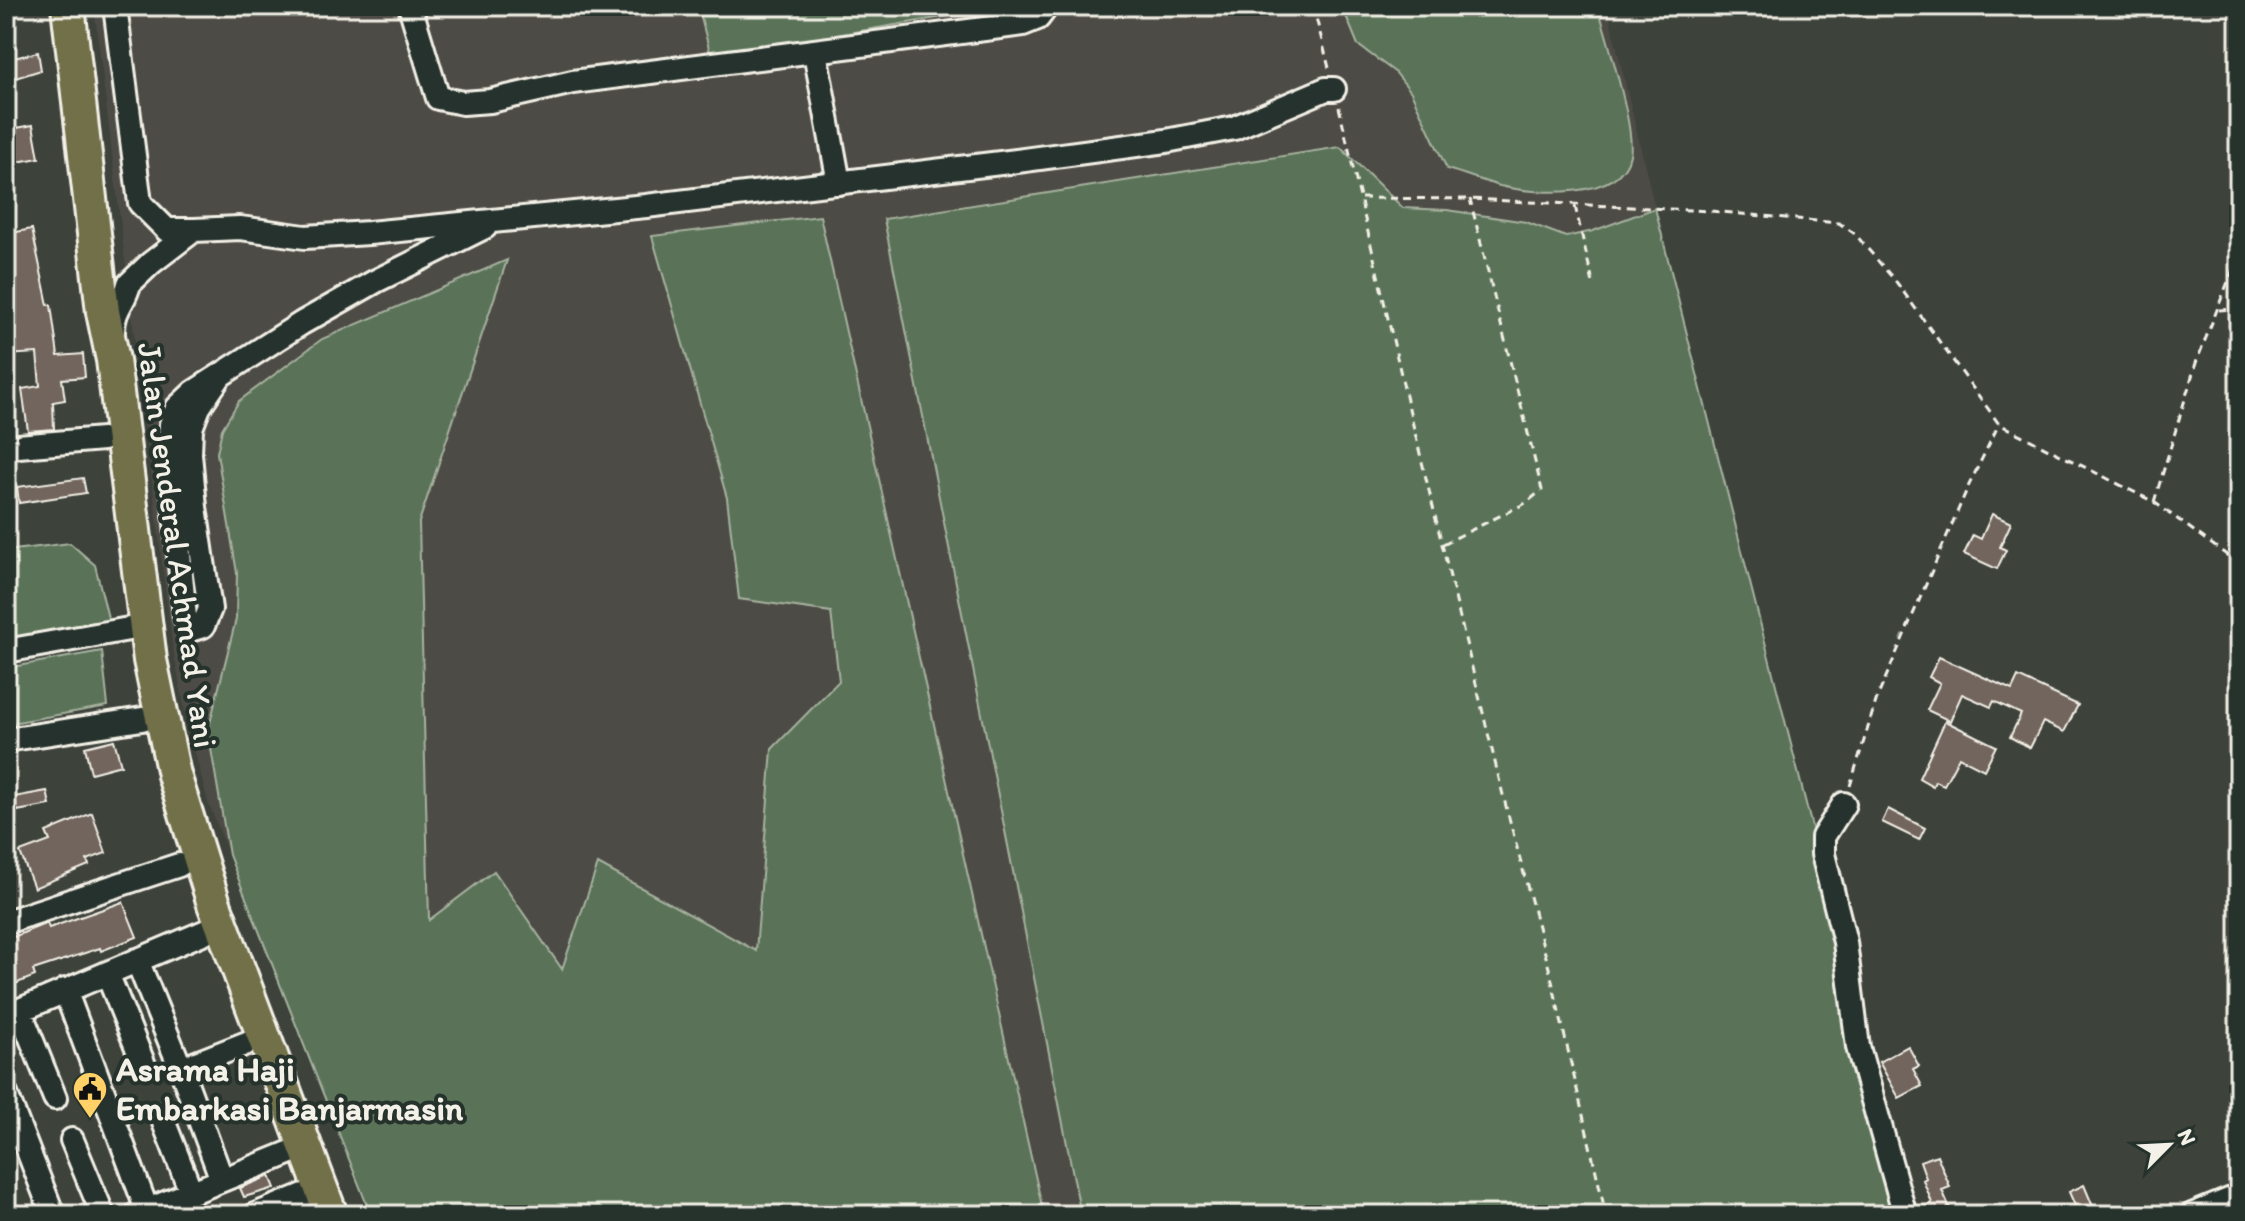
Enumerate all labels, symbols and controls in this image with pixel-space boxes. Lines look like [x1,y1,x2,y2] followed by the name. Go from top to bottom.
[129,340,226,751] street label: Jalan Jenderal Achmad Yani
[116,1049,464,1129] place label: Asrama Haji Embarkasi Banjarmasin
[71,1070,109,1120] public building icon: Asrama Haji Embarkasi Banjarmasin
[2129,1105,2209,1185] north arrow
[2171,1125,2202,1149] text: N

